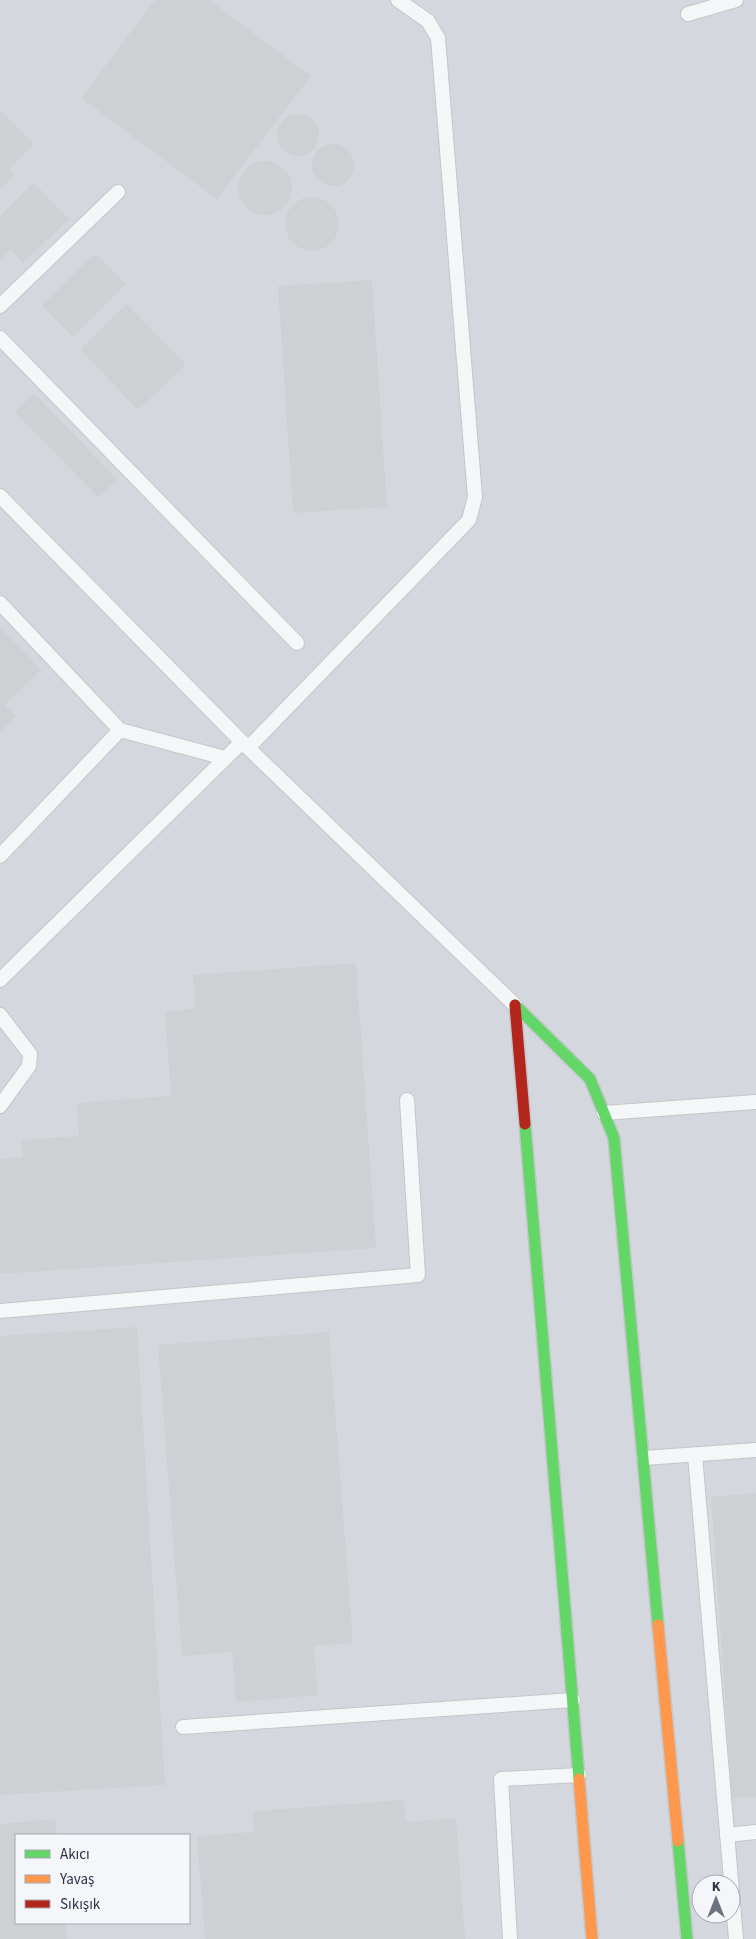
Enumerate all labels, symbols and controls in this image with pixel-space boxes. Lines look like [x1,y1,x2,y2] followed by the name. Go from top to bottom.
[15,1834,190,1924] legend
[60,1844,90,1865] text: Akıcı
[59,1869,94,1890] text: Yavaş
[691,1874,741,1924] north arrow
[712,1877,721,1897] text: K
[60,1894,101,1915] text: Sıkışık

